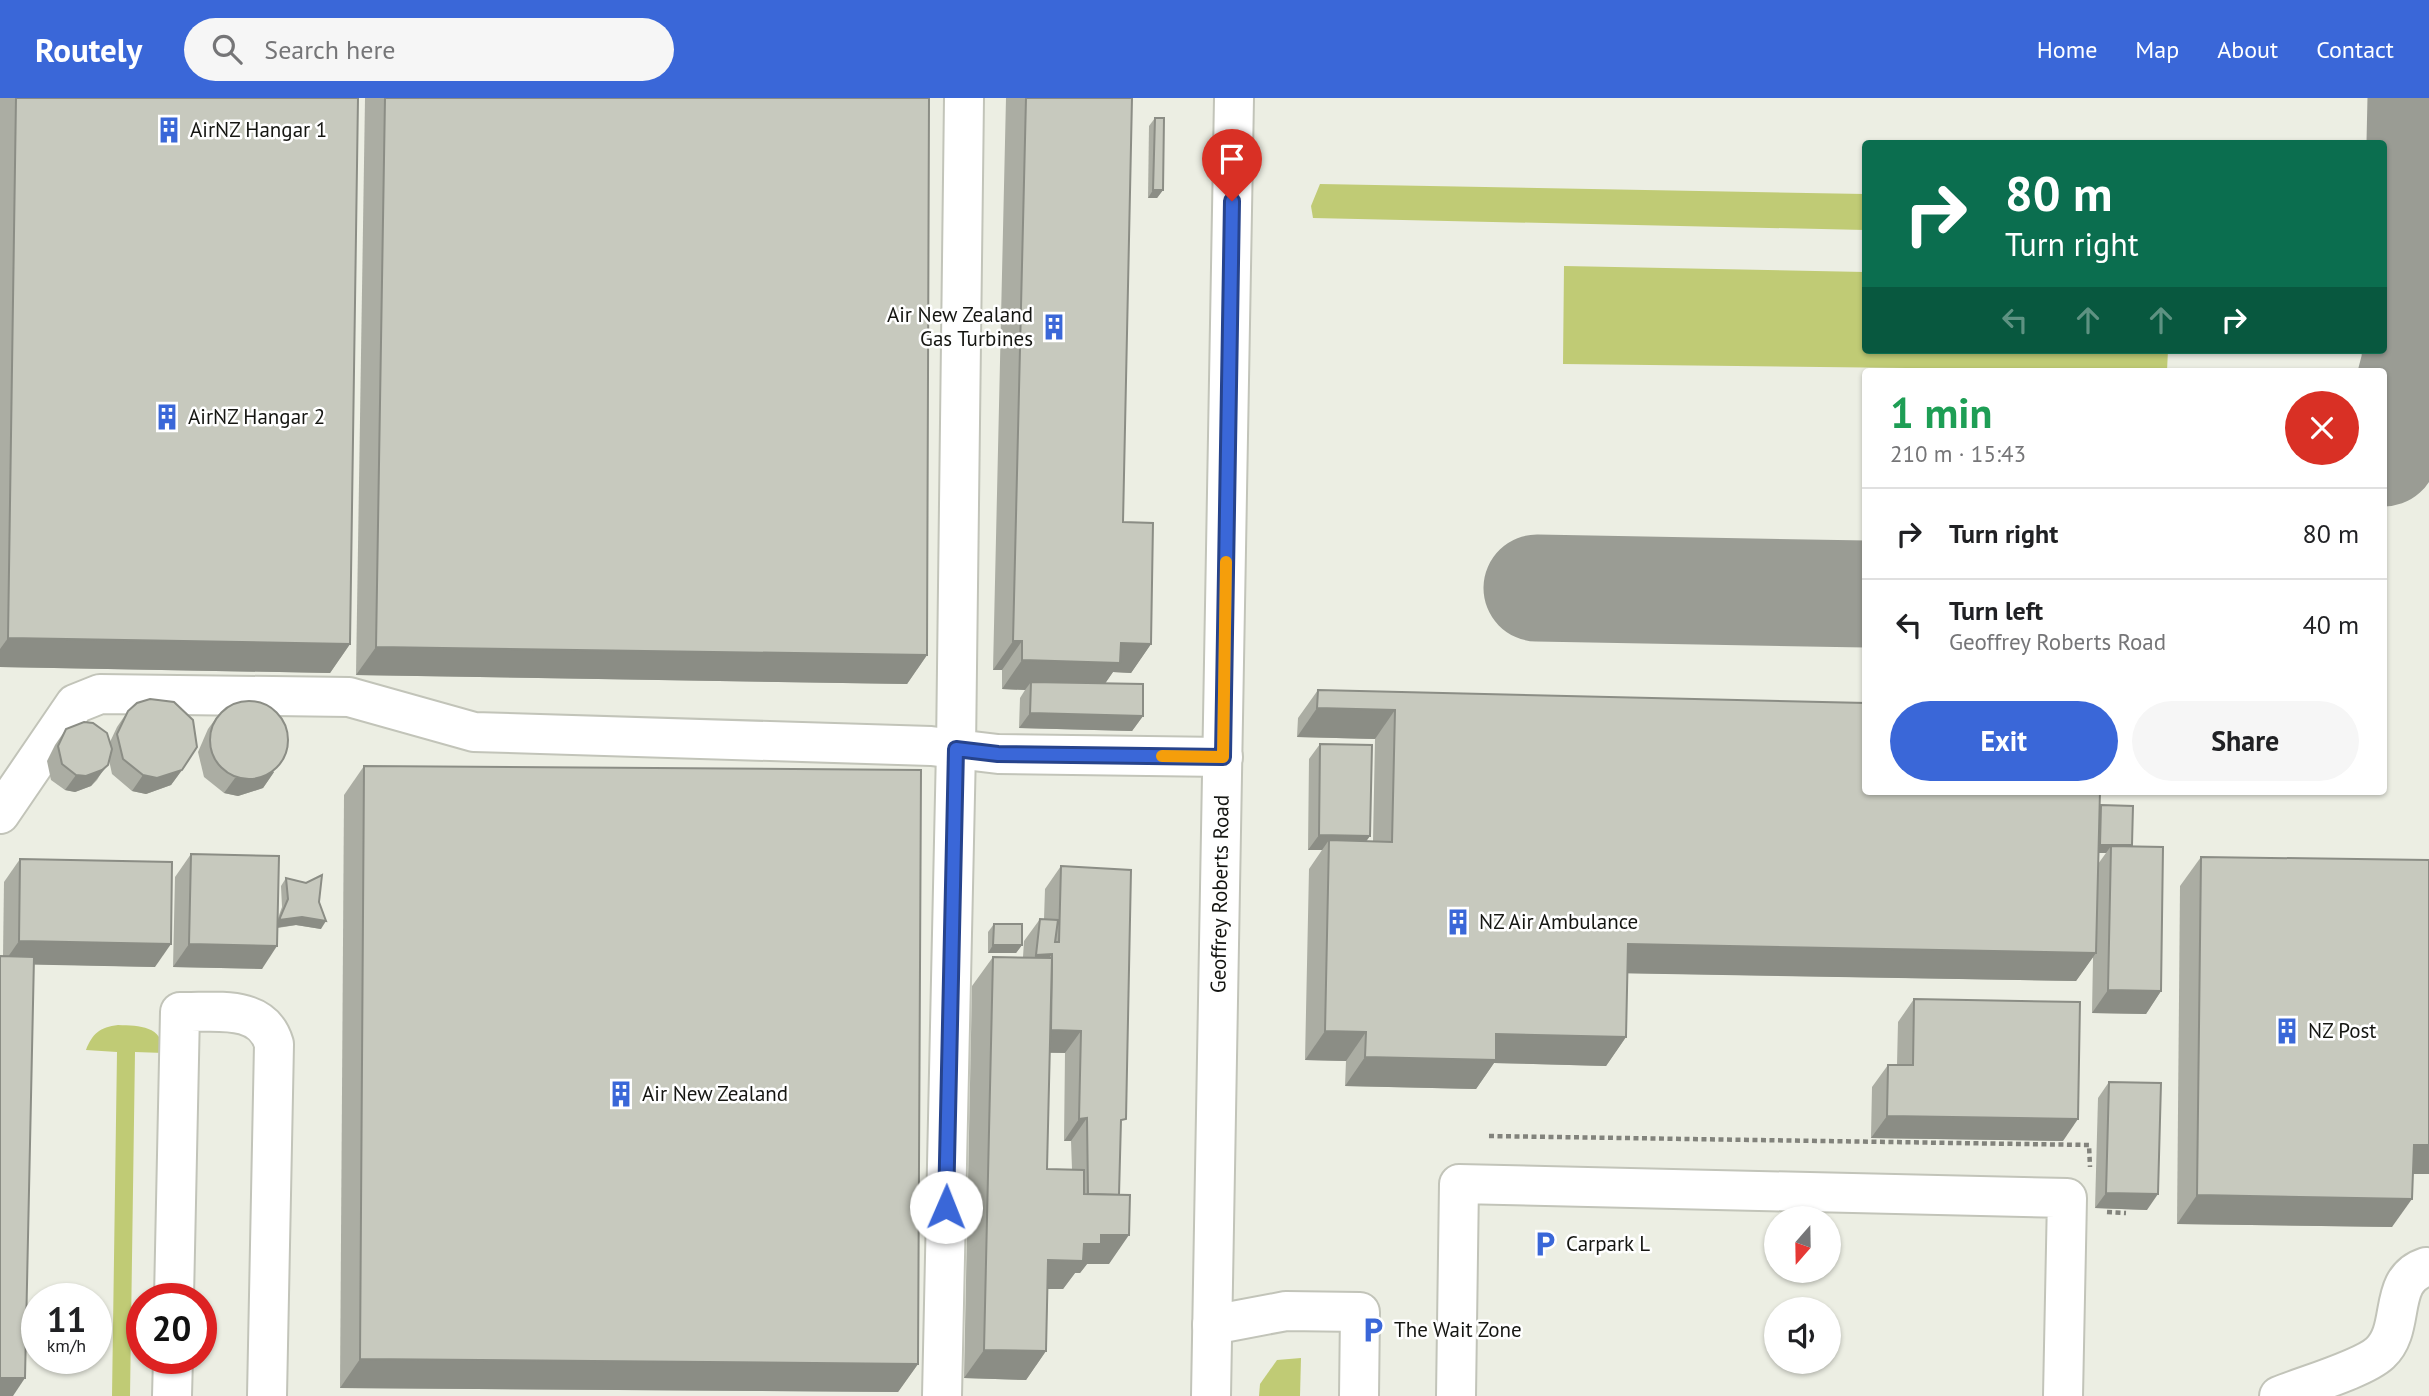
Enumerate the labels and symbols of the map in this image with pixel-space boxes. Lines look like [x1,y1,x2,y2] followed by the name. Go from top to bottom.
[154,115,184,145] building icon: AirNZ Hangar 1
[190,116,327,143] place label: AirNZ Hangar 1
[1202,129,1262,201] pin
[887,301,1033,352] place label: Air New Zealand Gas Turbines
[1039,312,1069,342] building icon: Air New Zealand Gas Turbines
[152,402,182,432] building icon: AirNZ Hangar 2
[188,403,325,430] place label: AirNZ Hangar 2
[1204,795,1235,993] street label: Geoffrey Roberts Road
[1443,907,1473,937] building icon: NZ Air Ambulance
[1479,908,1638,935] place label: NZ Air Ambulance
[2272,1016,2302,1046] building icon: NZ Post
[2308,1017,2376,1044] place label: NZ Post
[606,1079,636,1109] building icon: Air New Zealand
[642,1080,788,1107] place label: Air New Zealand
[909,1170,983,1244] position arrow
[1764,1206,1841,1283] north arrow
[1530,1229,1560,1259] parking icon: Carpark L
[1566,1230,1650,1257] place label: Carpark L
[126,1283,217,1374] speed limit sign: 20
[1358,1315,1388,1345] parking icon: The Wait Zone
[1394,1316,1522,1343] place label: The Wait Zone

